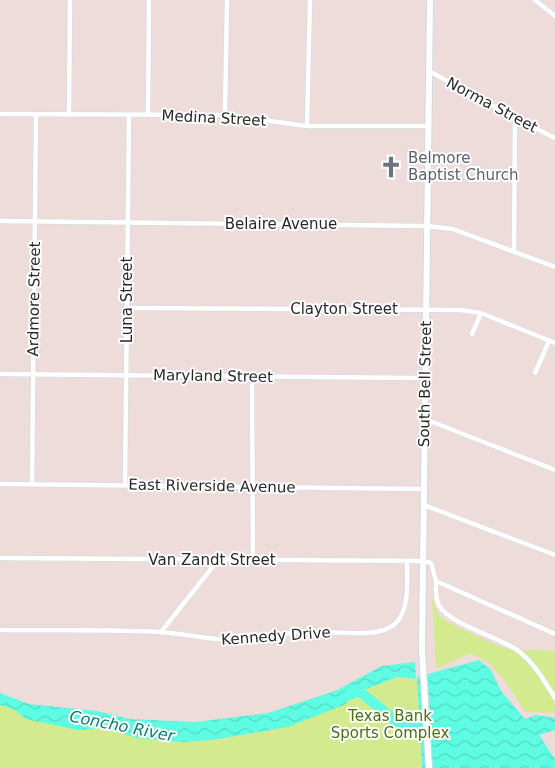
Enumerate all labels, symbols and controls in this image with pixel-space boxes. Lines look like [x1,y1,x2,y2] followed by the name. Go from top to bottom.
[443,73,541,137] street label: Norma Street
[161,106,267,130] street label: Medina Street
[408,149,519,184] place label: Belmore Baptist Church
[378,154,404,180] church icon: Belmore Baptist Church
[225,215,337,233] street label: Belaire Avenue
[24,241,44,357] street label: Ardmore Street
[118,257,136,343] street label: Luna Street
[290,300,398,318] street label: Clayton Street
[415,320,435,447] street label: South Bell Street
[153,366,273,386] street label: Maryland Street
[128,476,296,496] street label: East Riverside Avenue
[148,551,276,569] street label: Van Zandt Street
[221,623,331,649] street label: Kennedy Drive
[68,707,177,746] water label: Concho River
[331,707,449,742] park label: Texas Bank Sports Complex

